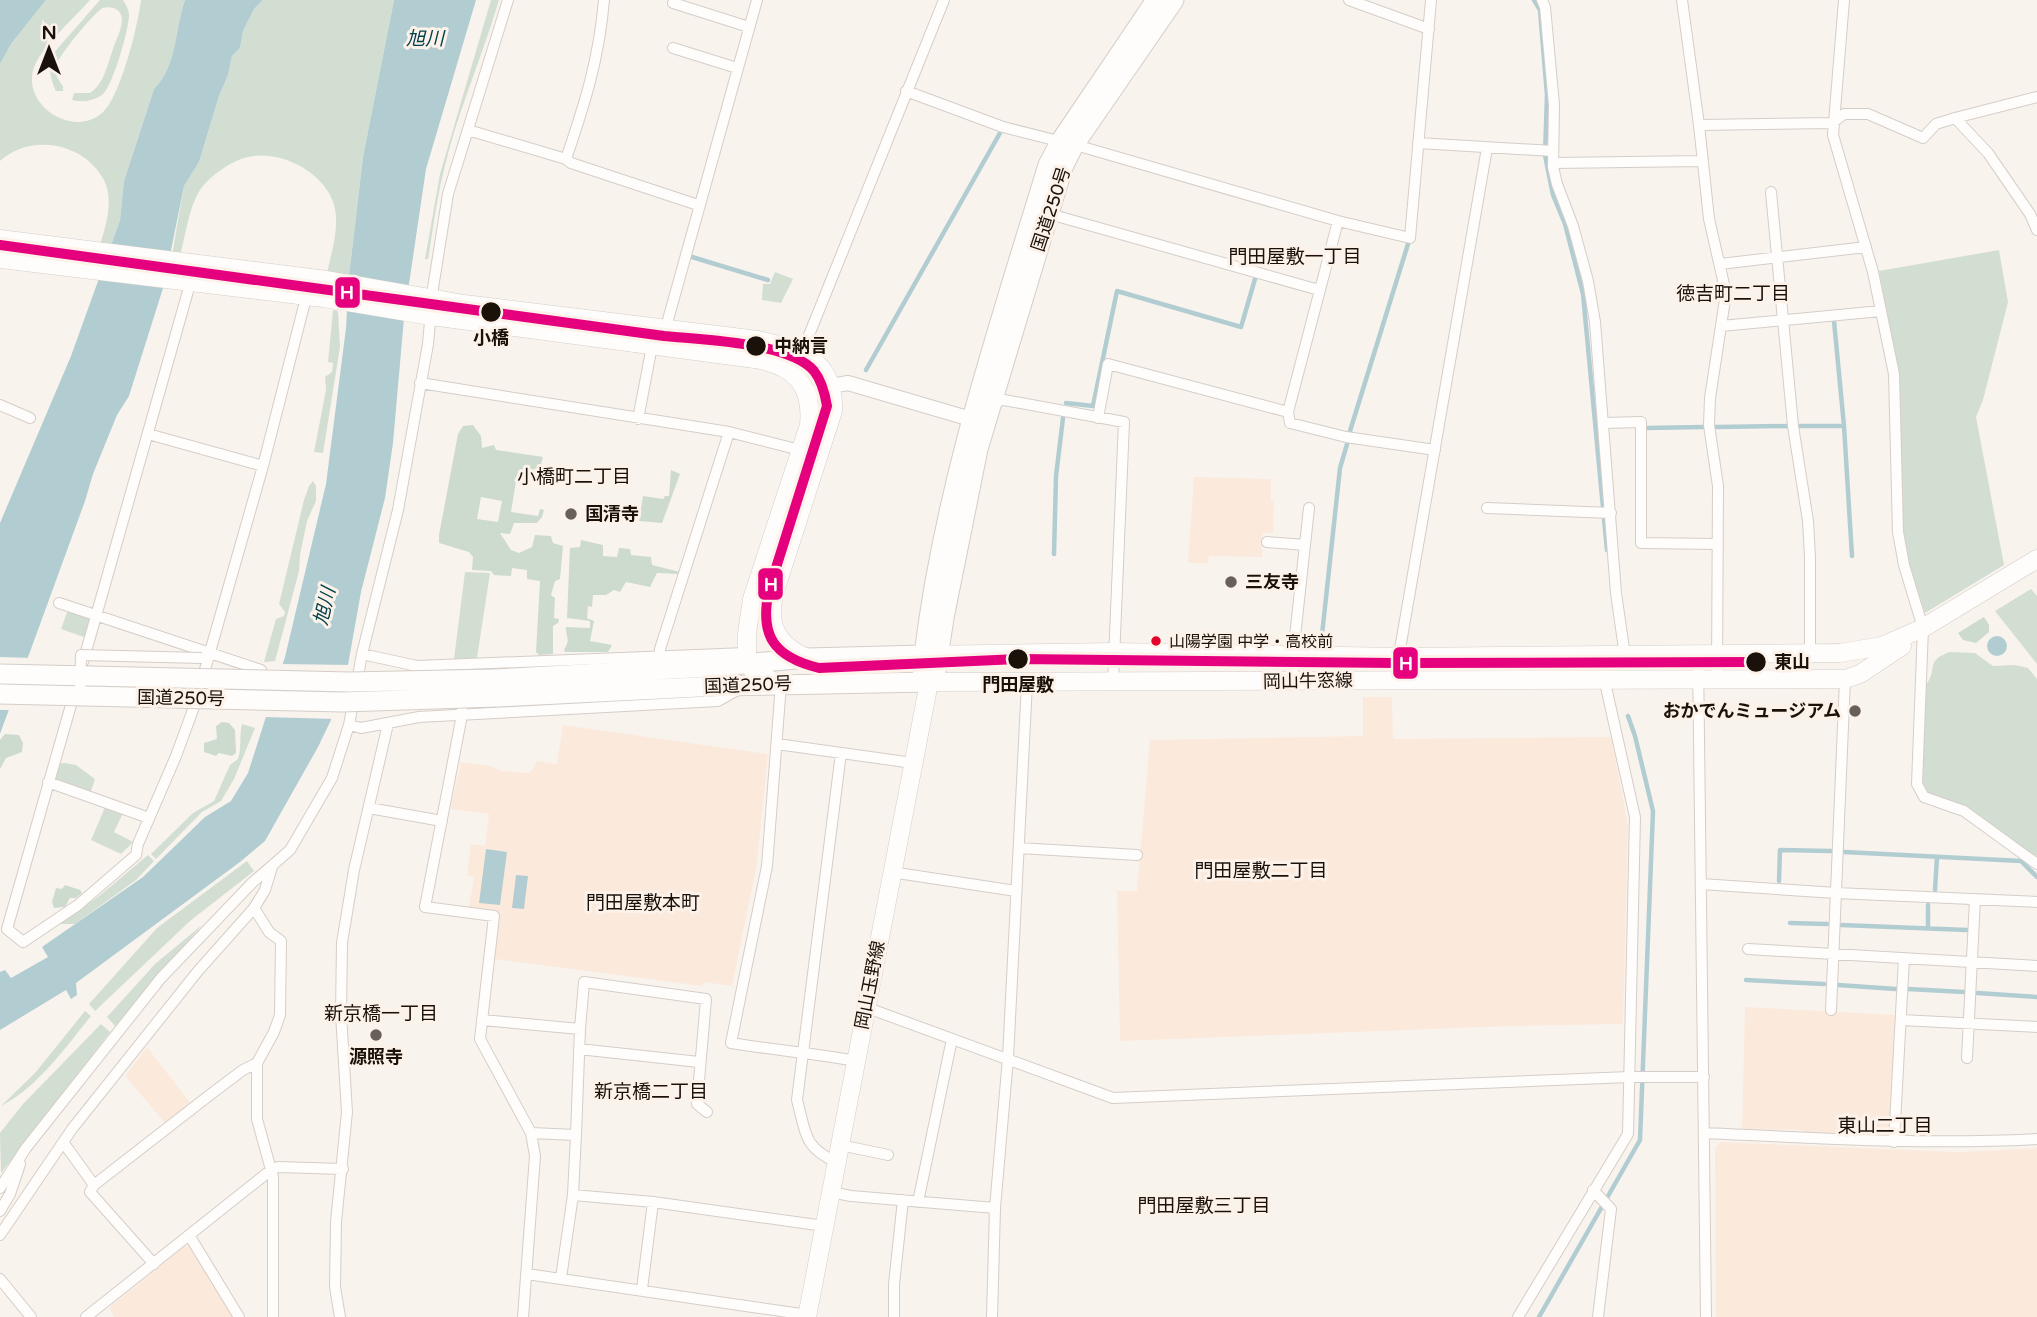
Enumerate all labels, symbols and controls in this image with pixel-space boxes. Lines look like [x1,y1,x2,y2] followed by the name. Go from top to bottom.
[14,14,84,84] north arrow
[41,22,57,44] text: N
[406,28,446,50] water label: 旭川
[1027,164,1075,254] street label: 国道250号
[1228,246,1362,268] district label: 門田屋敷一丁目
[334,276,361,309] line badge: H
[340,282,354,304] text: H
[1676,283,1790,305] district label: 徳吉町二丁目
[479,300,503,324] marker: 小橋
[473,327,509,349] place label: 小橋
[744,334,768,358] marker: 中納言
[774,335,828,357] place label: 中納言
[517,466,631,488] district label: 小橋町二丁目
[585,503,639,525] place label: 国清寺
[563,506,579,522] marker: 国清寺
[757,567,784,601] line badge: H
[1245,571,1299,593] place label: 三友寺
[764,574,778,596] text: H
[1223,574,1239,590] marker: 三友寺
[310,583,340,627] water label: 旭川
[1169,632,1333,652] place label: 山陽学園 中学・高校前
[1149,634,1163,648] marker: 山陽学園 中学・高校前
[1392,646,1419,680] line badge: H
[1006,647,1030,671] marker: 門田屋敷
[1744,650,1768,674] marker: 東山
[1774,651,1810,673] place label: 東山
[1399,653,1413,675] text: H
[1263,669,1353,693] street label: 岡山牛窓線
[704,672,792,698] street label: 国道250号
[982,674,1054,696] place label: 門田屋敷
[137,686,225,710] street label: 国道250号
[1663,700,1841,722] place label: おかでんミュージアム
[1847,703,1863,719] marker: おかでんミュージアム
[1194,860,1328,882] district label: 門田屋敷二丁目
[586,892,700,914] district label: 門田屋敷本町
[851,939,889,1031] street label: 岡山玉野線
[324,1003,438,1025] district label: 新京橋一丁目
[368,1027,384,1043] marker: 源照寺
[349,1046,403,1068] place label: 源照寺
[594,1081,708,1103] district label: 新京橋二丁目
[1837,1115,1933,1137] district label: 東山二丁目
[1137,1195,1271,1217] district label: 門田屋敷三丁目

